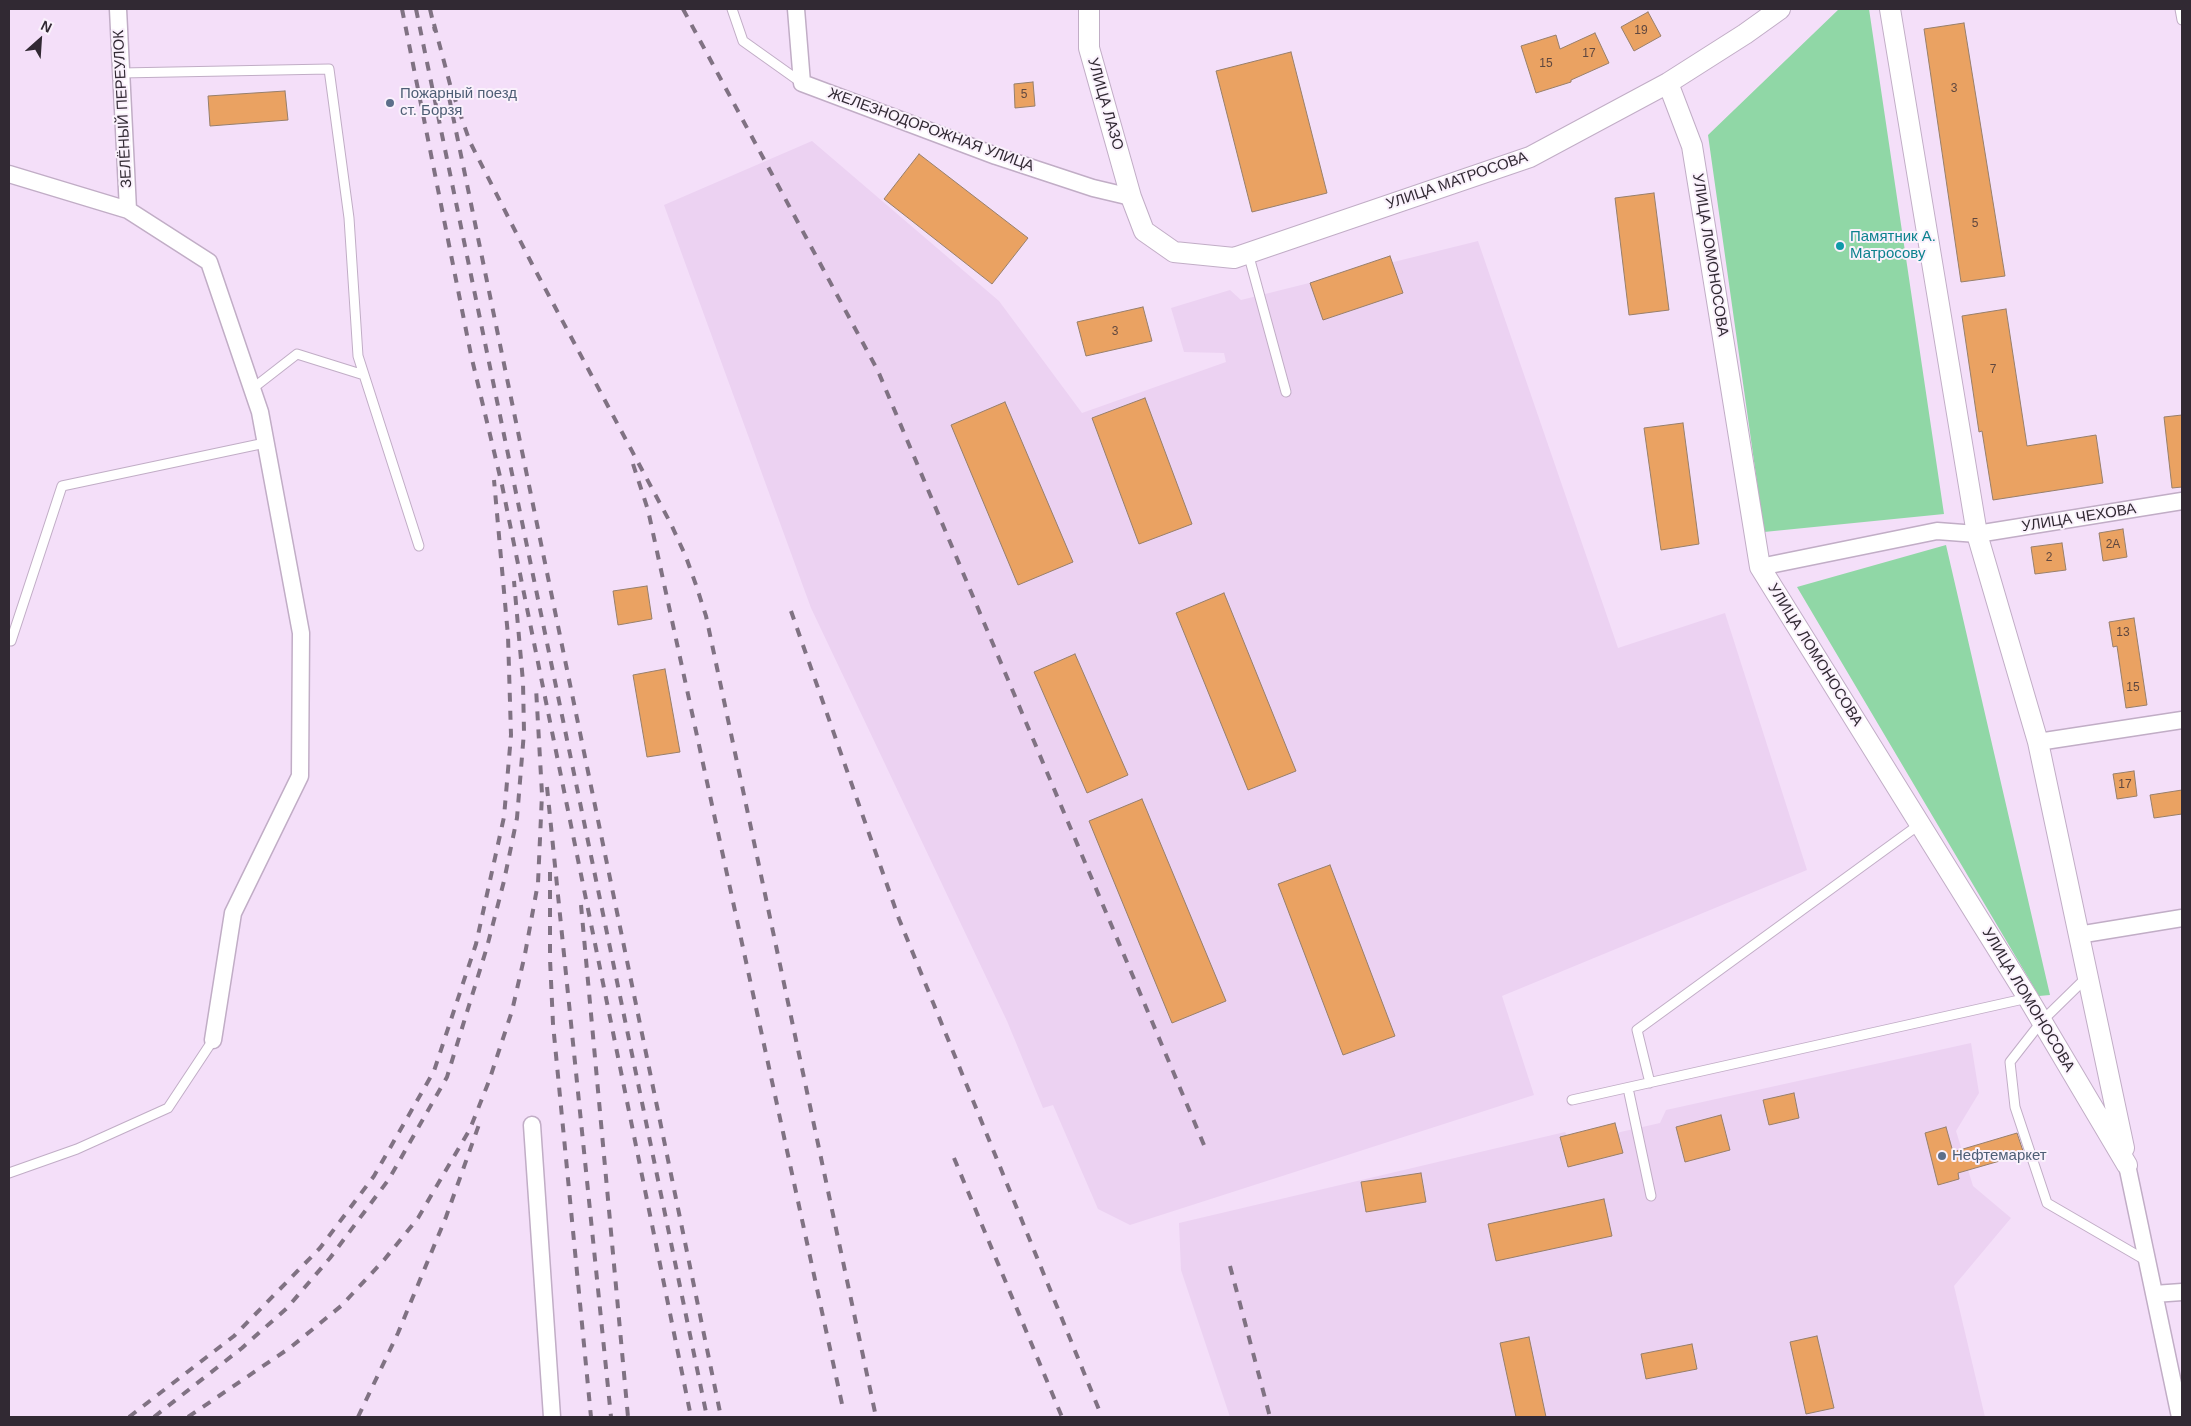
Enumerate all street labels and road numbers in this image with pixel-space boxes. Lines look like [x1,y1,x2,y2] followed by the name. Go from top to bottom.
[110,30,136,188] street label: ЗЕЛЁНЫЙ ПЕРЕУЛОК
[1083,56,1127,152] street label: УЛИЦА ЛАЗО
[826,84,1036,176] street label: ЖЕЛЕЗНОДОРОЖНАЯ УЛИЦА
[1384,148,1530,214] street label: УЛИЦА МАТРОСОВА
[1688,172,1732,338] street label: УЛИЦА ЛОМОНОСОВА
[2020,500,2138,536] street label: УЛИЦА ЧЕХОВА
[1764,580,1866,730] street label: УЛИЦА ЛОМОНОСОВА
[1978,925,2078,1075] street label: УЛИЦА ЛОМОНОСОВА

